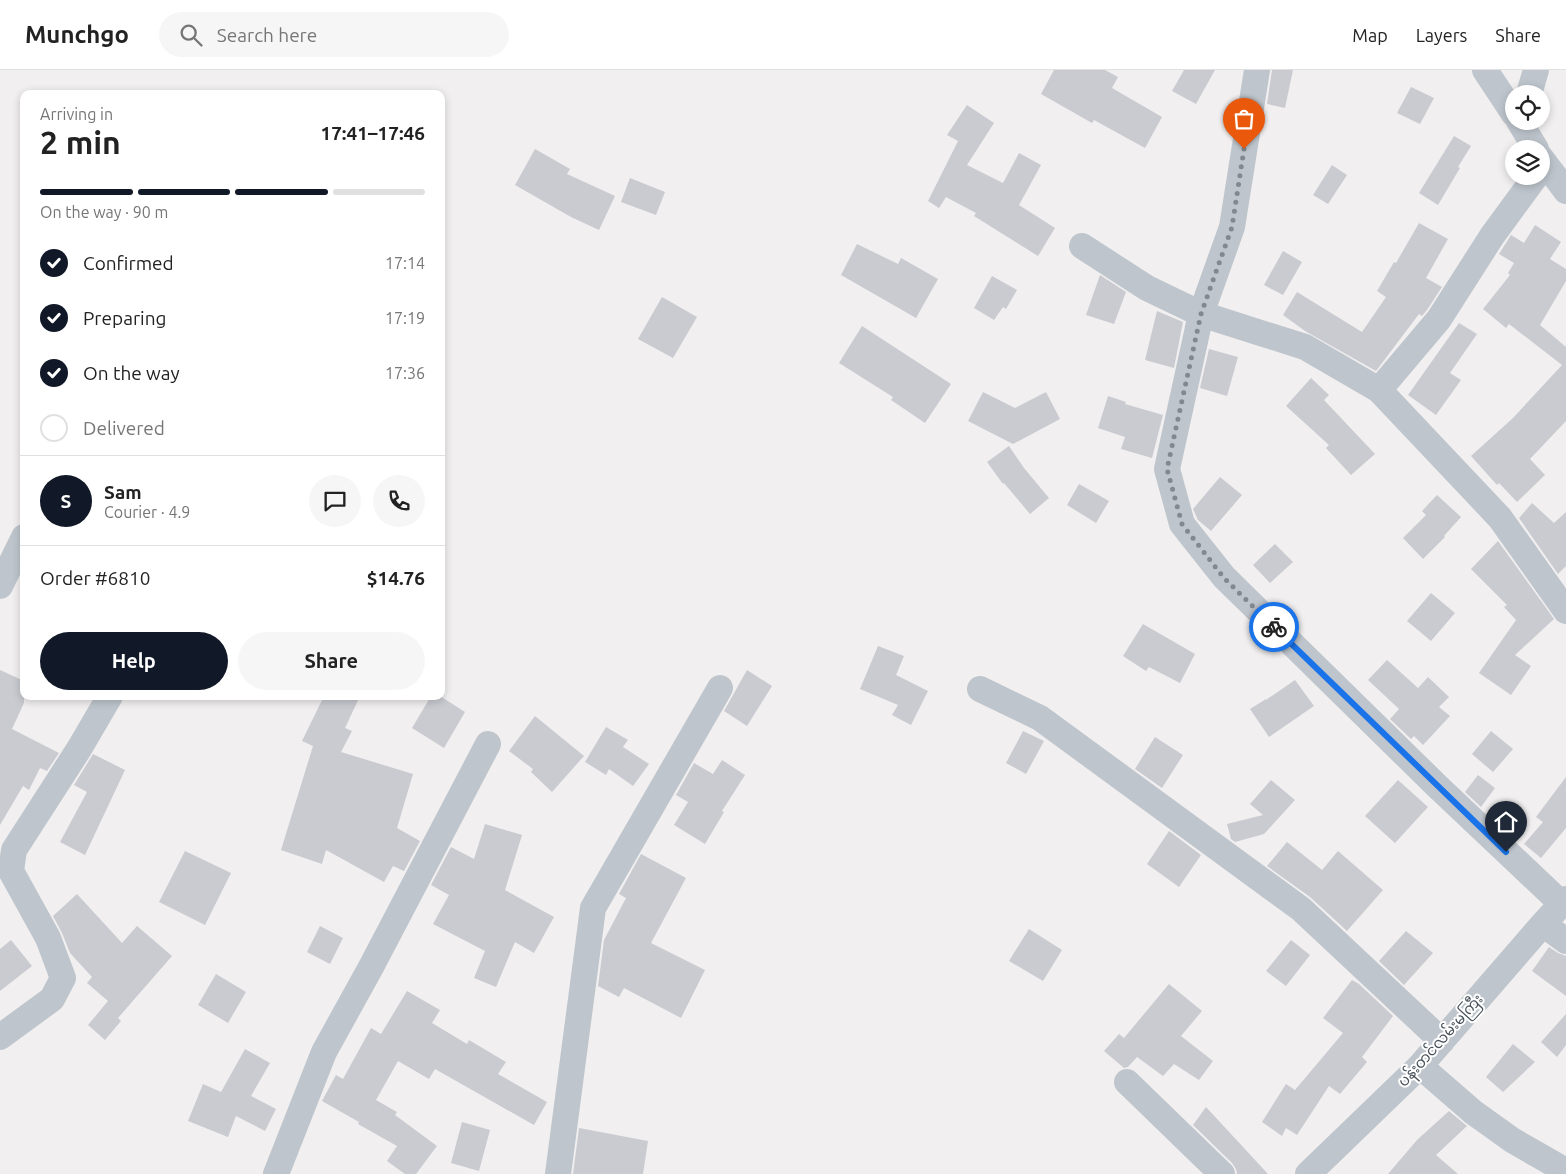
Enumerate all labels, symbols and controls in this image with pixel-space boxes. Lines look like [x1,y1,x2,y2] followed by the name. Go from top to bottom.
[159,12,509,57] search box
[25,21,129,48] text: Munchgo
[177,21,205,49] icon: search
[217,24,317,46] text: Search here
[1352,25,1388,45] text: Map
[1416,25,1467,45] text: Layers
[1495,25,1541,45] text: Share
[1505,85,1550,185] map controls
[1505,85,1550,130] button: locate
[1223,98,1265,149] pin
[40,105,113,123] text: Arriving in
[1230,105,1258,133] icon: bag
[320,122,425,144] text: 17:41–17:46
[40,124,121,160] text: 2 min
[1505,140,1550,185] button: layers
[40,203,168,221] text: On the way · 90 m
[40,249,68,277] icon: check
[83,252,174,274] text: Confirmed
[385,254,425,272] text: 17:14
[40,304,68,332] icon: check
[83,307,167,329] text: Preparing
[385,309,425,327] text: 17:19
[40,359,68,387] icon: check
[83,362,180,384] text: On the way
[385,364,425,382] text: 17:36
[83,417,165,439] text: Delivered
[309,475,361,527] button: chat
[373,475,425,527] button: phone
[104,481,142,503] text: Sam
[61,490,71,512] text: S
[104,503,190,521] text: Courier · 4.9
[40,567,150,589] text: Order #6810
[367,567,425,589] text: $14.76
[1249,602,1299,652] courier
[1260,613,1288,641] icon: bike
[40,632,228,690] button: Help
[238,632,425,690] button: Share
[1485,801,1527,852] pin
[1492,808,1520,836] icon: home
[1393,990,1489,1092] street label: ပန်းတင်လမ်းမကြီး

